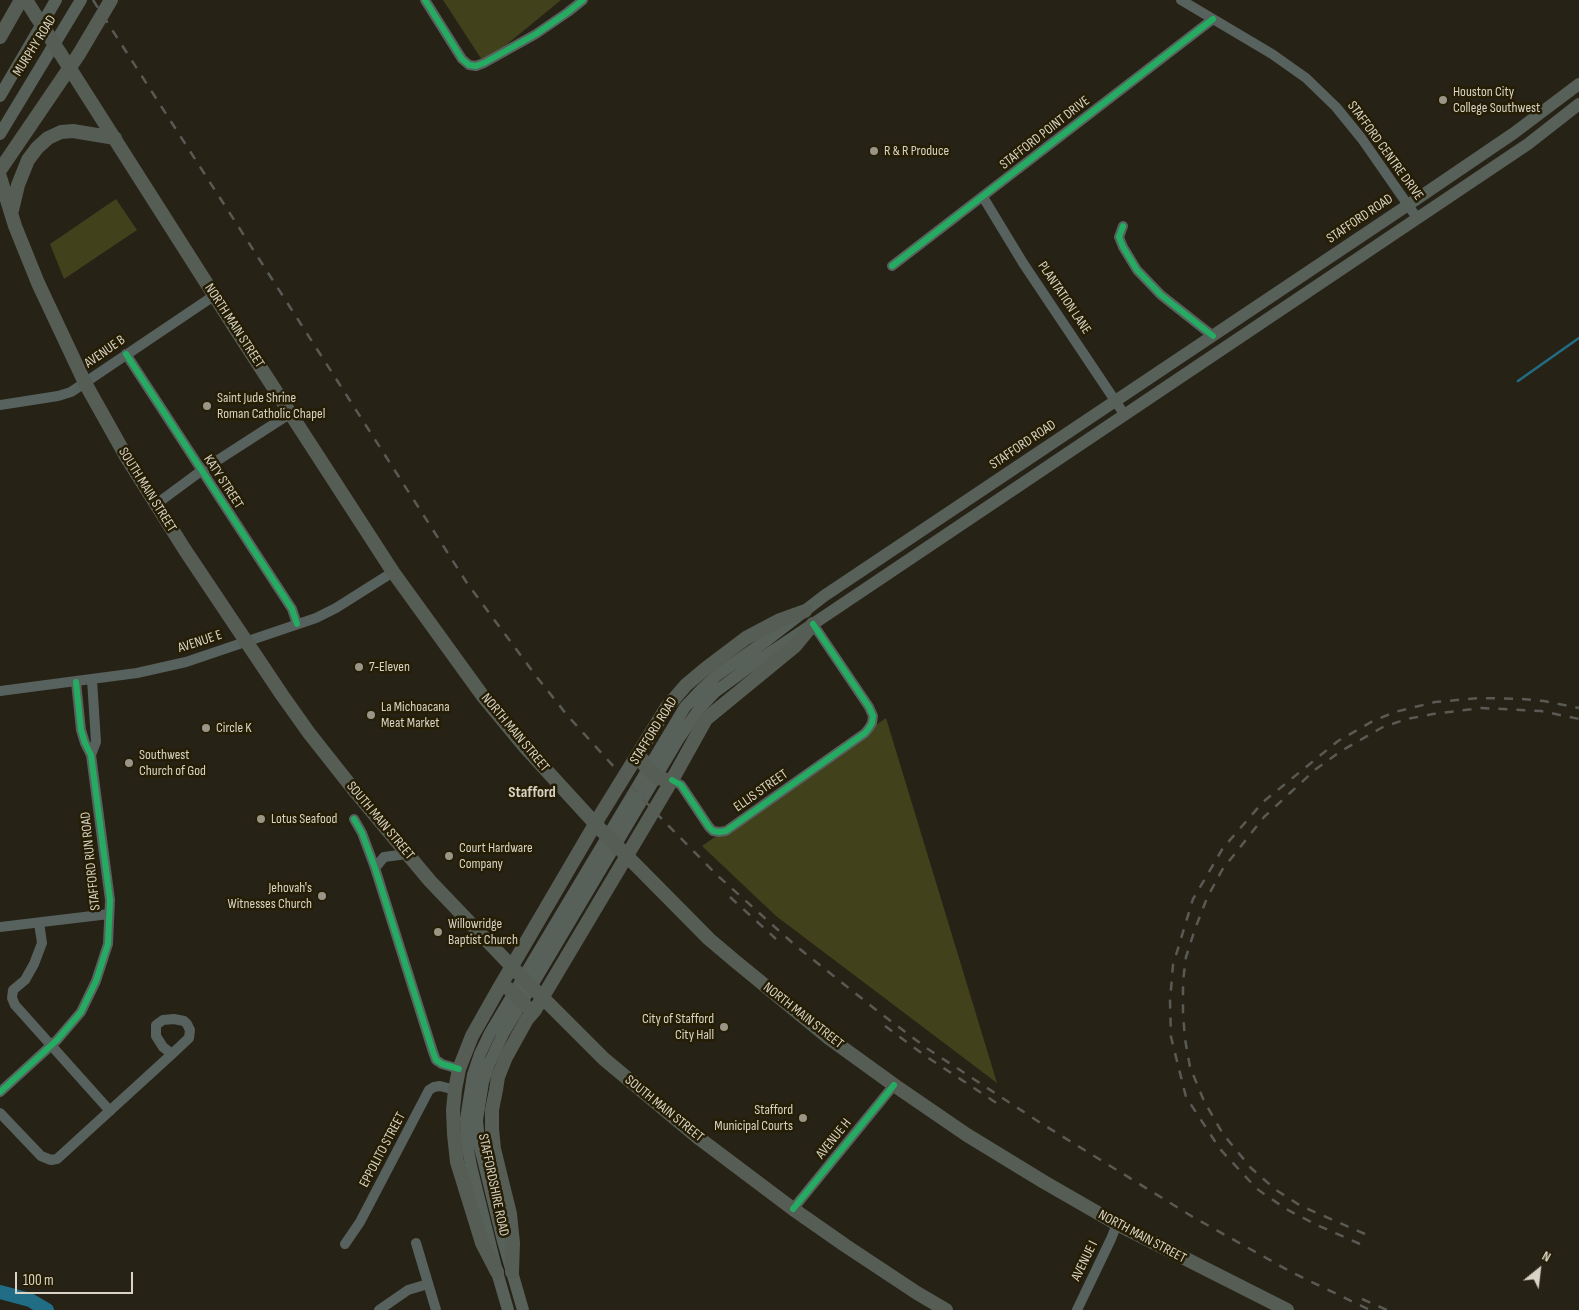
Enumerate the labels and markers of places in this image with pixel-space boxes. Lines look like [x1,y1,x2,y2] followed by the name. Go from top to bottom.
[1453,84,1540,116] place label: Houston City College Southwest
[1437,94,1449,106] marker: Houston City College Southwest
[884,143,949,159] place label: R & R Produce
[868,145,880,157] marker: R & R Produce
[217,390,325,422] place label: Saint Jude Shrine Roman Catholic Chapel
[201,400,213,412] marker: Saint Jude Shrine Roman Catholic Chapel
[369,659,410,675] place label: 7-Eleven
[353,661,365,673] marker: 7-Eleven
[381,699,450,732] place label: La Michoacana Meat Market
[365,709,377,721] marker: La Michoacana Meat Market
[216,720,252,736] place label: Circle K
[200,722,212,734] marker: Circle K
[139,747,206,780] place label: Southwest Church of God
[123,757,135,769] marker: Southwest Church of God
[271,811,337,827] place label: Lotus Seafood
[255,813,267,825] marker: Lotus Seafood
[459,840,533,872] place label: Court Hardware Company
[443,850,455,862] marker: Court Hardware Company
[228,880,312,912] place label: Jehovah's Witnesses Church
[316,890,328,902] marker: Jehovah's Witnesses Church
[448,916,518,949] place label: Willowridge Baptist Church
[432,926,444,938] marker: Willowridge Baptist Church
[642,1011,714,1044] place label: City of Stafford City Hall
[718,1021,730,1033] marker: City of Stafford City Hall
[714,1102,793,1134] place label: Stafford Municipal Courts
[797,1112,809,1124] marker: Stafford Municipal Courts

